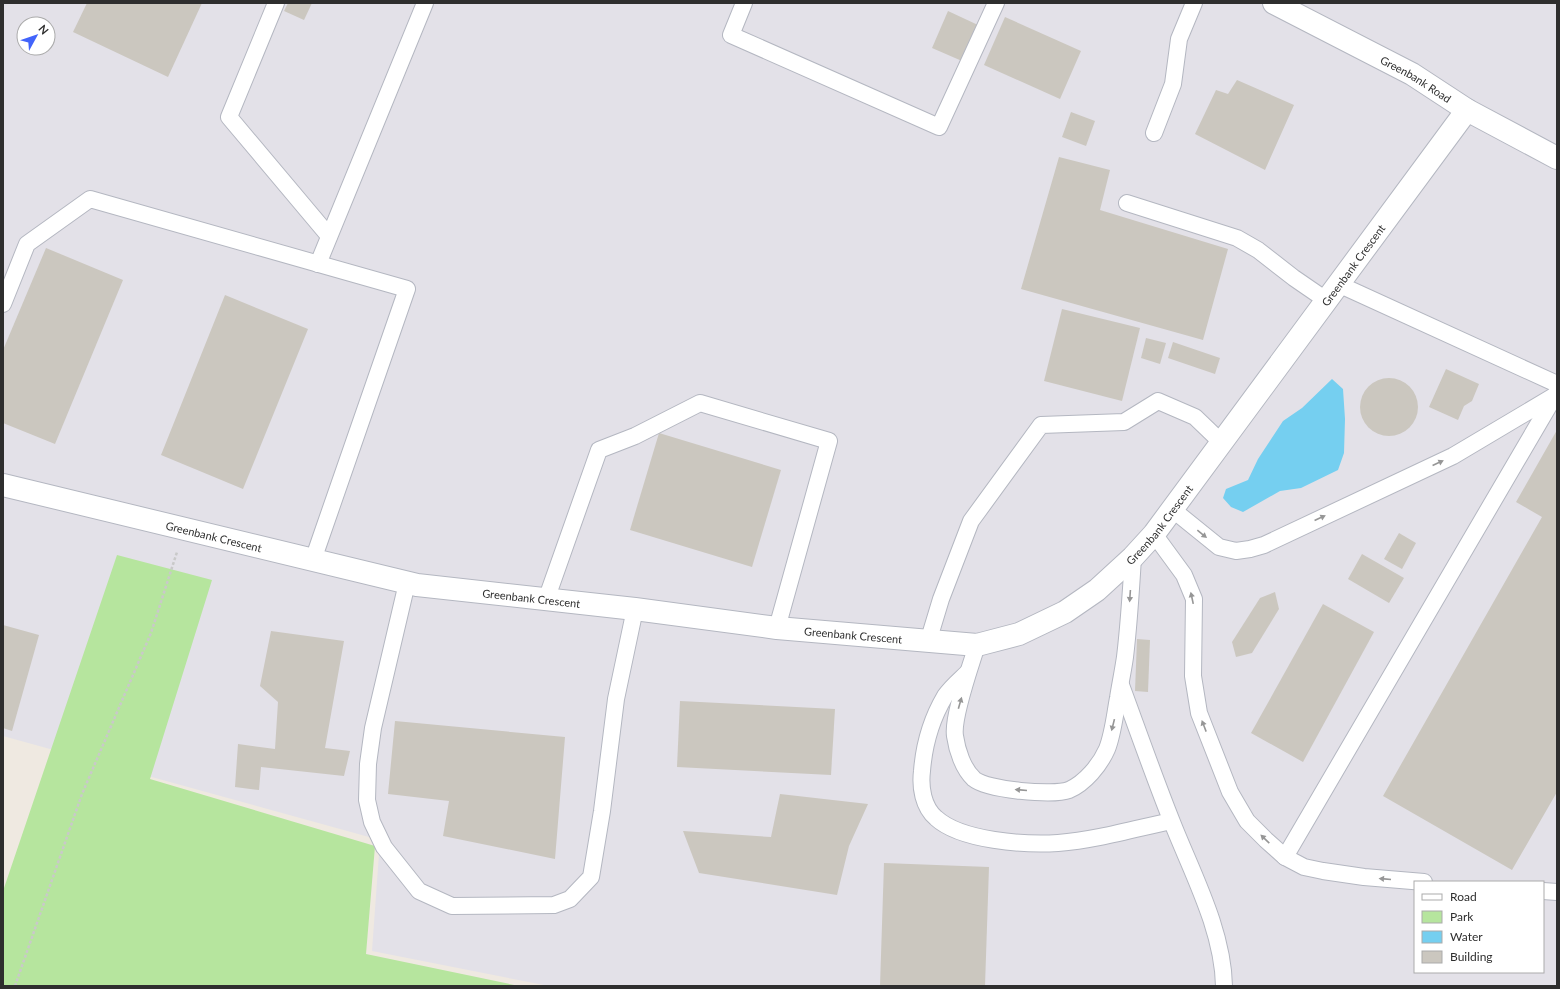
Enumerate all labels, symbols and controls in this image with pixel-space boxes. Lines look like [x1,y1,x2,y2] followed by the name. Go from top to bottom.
[16,16,56,56] north arrow
[36,22,52,37] text: N
[1379,53,1454,105] street label: Greenbank Road
[1318,221,1387,308] street label: Greenbank Crescent
[1432,460,1444,466] one-way arrow
[1123,482,1195,567] street label: Greenbank Crescent
[1315,515,1326,521] one-way arrow
[165,518,263,554] street label: Greenbank Crescent
[1197,529,1208,538] one-way arrow
[482,586,581,609] street label: Greenbank Crescent
[1127,590,1134,602] one-way arrow
[1189,592,1195,604] one-way arrow
[804,624,903,645] street label: Greenbank Crescent
[957,697,963,709] one-way arrow
[1109,719,1115,731] one-way arrow
[1200,720,1206,732] one-way arrow
[1015,787,1027,794] one-way arrow
[1260,834,1270,844] one-way arrow
[1379,875,1391,882] one-way arrow
[1414,881,1544,973] legend
[1450,889,1477,904] text: Road
[1450,909,1474,924] text: Park
[1450,929,1483,944] text: Water
[1450,949,1493,964] text: Building

